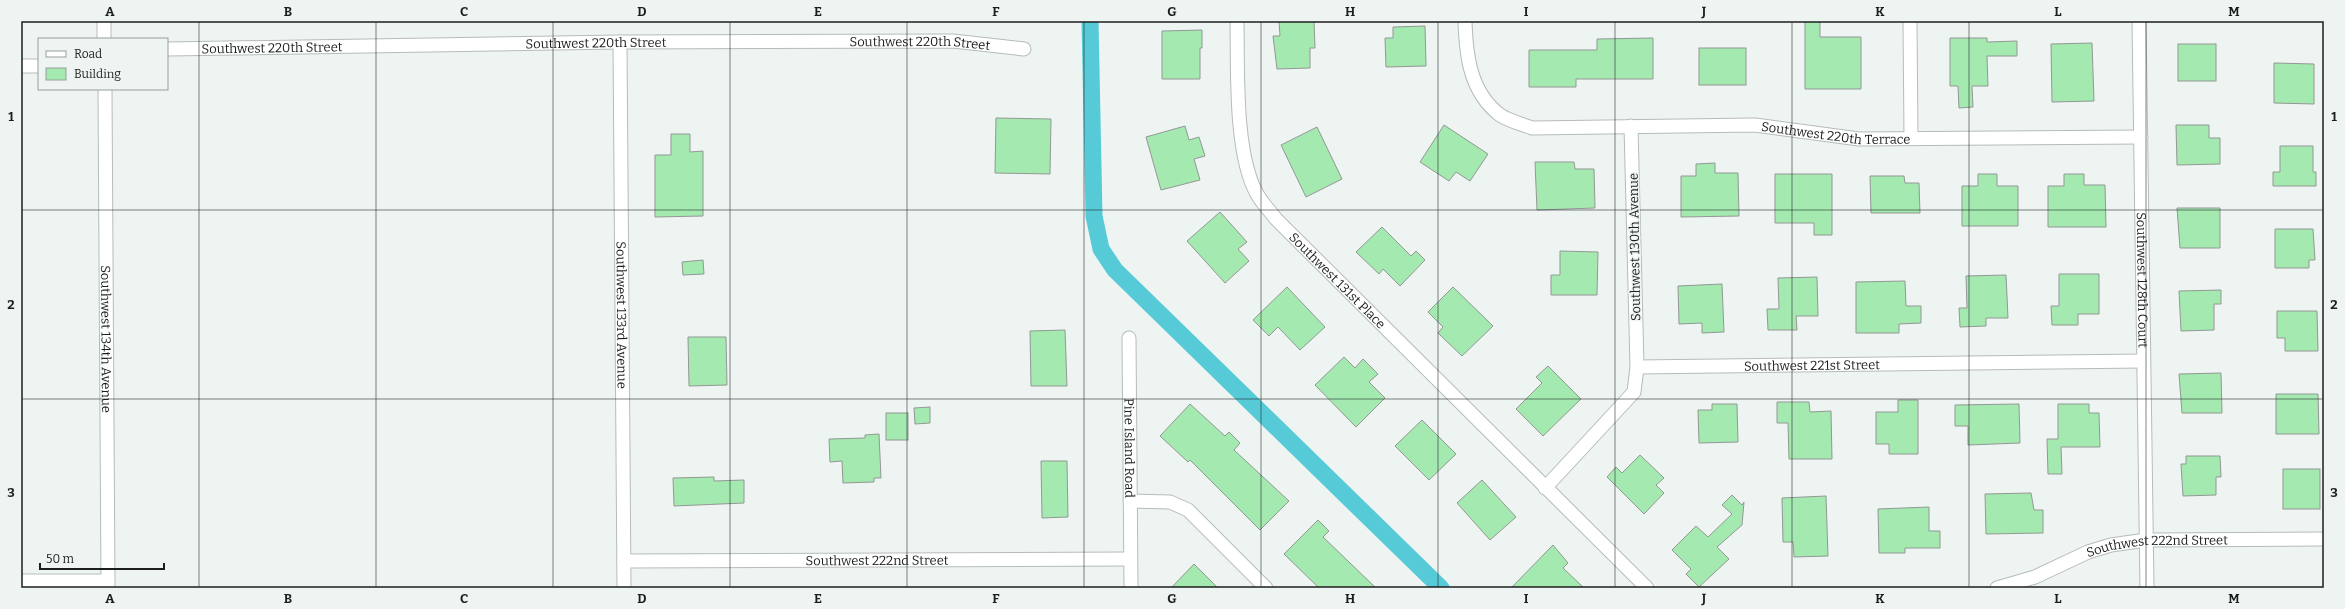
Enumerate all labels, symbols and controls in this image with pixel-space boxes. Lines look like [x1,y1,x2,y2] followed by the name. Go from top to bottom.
[105,4,115,19] text: A
[284,4,292,19] text: B
[460,4,468,19] text: C
[637,4,647,19] text: D
[814,4,822,19] text: E
[992,4,1000,19] text: F
[1167,4,1177,19] text: G
[1345,4,1355,19] text: H
[1524,4,1529,19] text: I
[1701,4,1707,19] text: J
[1875,4,1885,19] text: K
[2054,4,2062,19] text: L
[2228,4,2240,19] text: M
[849,34,991,53] street label: Southwest 220th Street
[525,35,667,51] street label: Southwest 220th Street
[38,38,168,90] legend
[201,39,343,56] street label: Southwest 220th Street
[74,47,102,61] text: Road
[74,67,121,81] text: Building
[8,109,14,124] text: 1
[2331,109,2337,124] text: 1
[1760,119,1910,147] street label: Southwest 220th Terrace
[1626,173,1643,321] street label: Southwest 130th Avenue
[2134,212,2151,348] street label: Southwest 128th Court
[1286,230,1389,332] street label: Southwest 131st Place
[613,241,630,389] street label: Southwest 133rd Avenue
[98,265,114,413] street label: Southwest 134th Avenue
[7,297,15,312] text: 2
[2330,297,2338,312] text: 2
[1744,357,1880,374] street label: Southwest 221st Street
[1121,398,1137,498] street label: Pine Island Road
[7,485,15,500] text: 3
[2330,485,2338,500] text: 3
[2084,533,2228,560] street label: Southwest 222nd Street
[40,545,164,571] scale bar
[46,552,75,566] text: 50 m
[806,553,949,568] street label: Southwest 222nd Street
[105,591,115,606] text: A
[284,591,292,606] text: B
[460,591,468,606] text: C
[637,591,647,606] text: D
[814,591,822,606] text: E
[992,591,1000,606] text: F
[1167,591,1177,606] text: G
[1345,591,1355,606] text: H
[1524,591,1529,606] text: I
[1701,591,1707,606] text: J
[1875,591,1885,606] text: K
[2054,591,2062,606] text: L
[2228,591,2240,606] text: M

